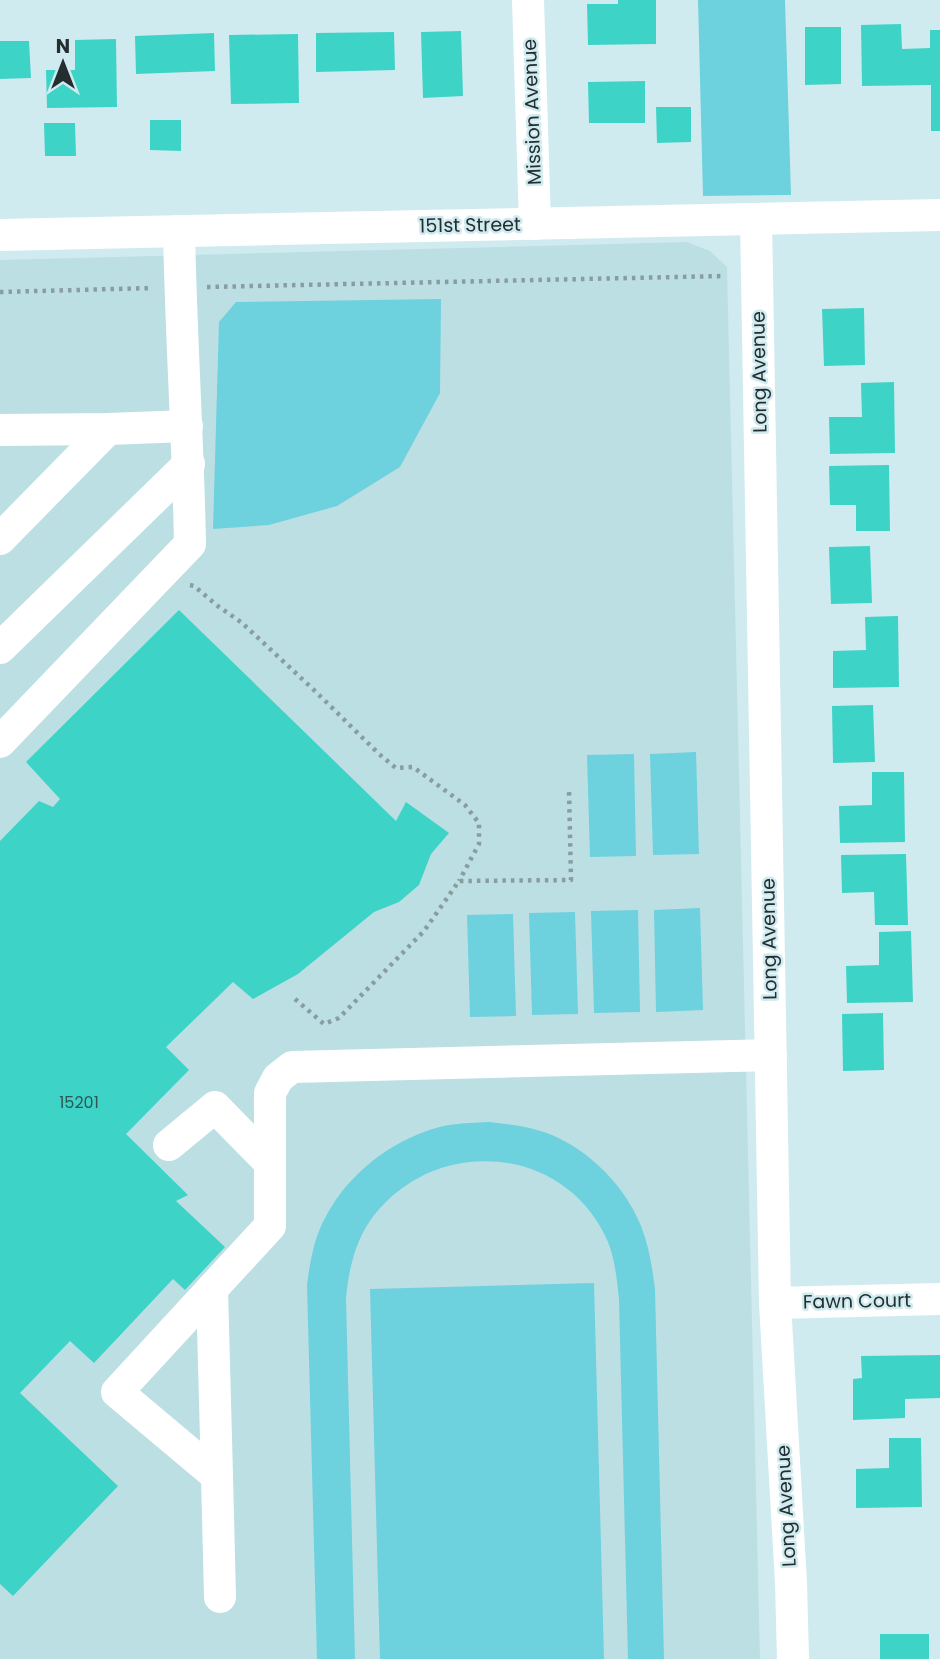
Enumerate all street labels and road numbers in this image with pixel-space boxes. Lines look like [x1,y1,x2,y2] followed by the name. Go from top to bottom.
[516,38,548,186] street label: Mission Avenue
[419,211,521,239] street label: 151st Street
[744,311,774,433] street label: Long Avenue
[754,878,784,1000] street label: Long Avenue
[803,1287,911,1315] street label: Fawn Court
[769,1444,803,1568] street label: Long Avenue

